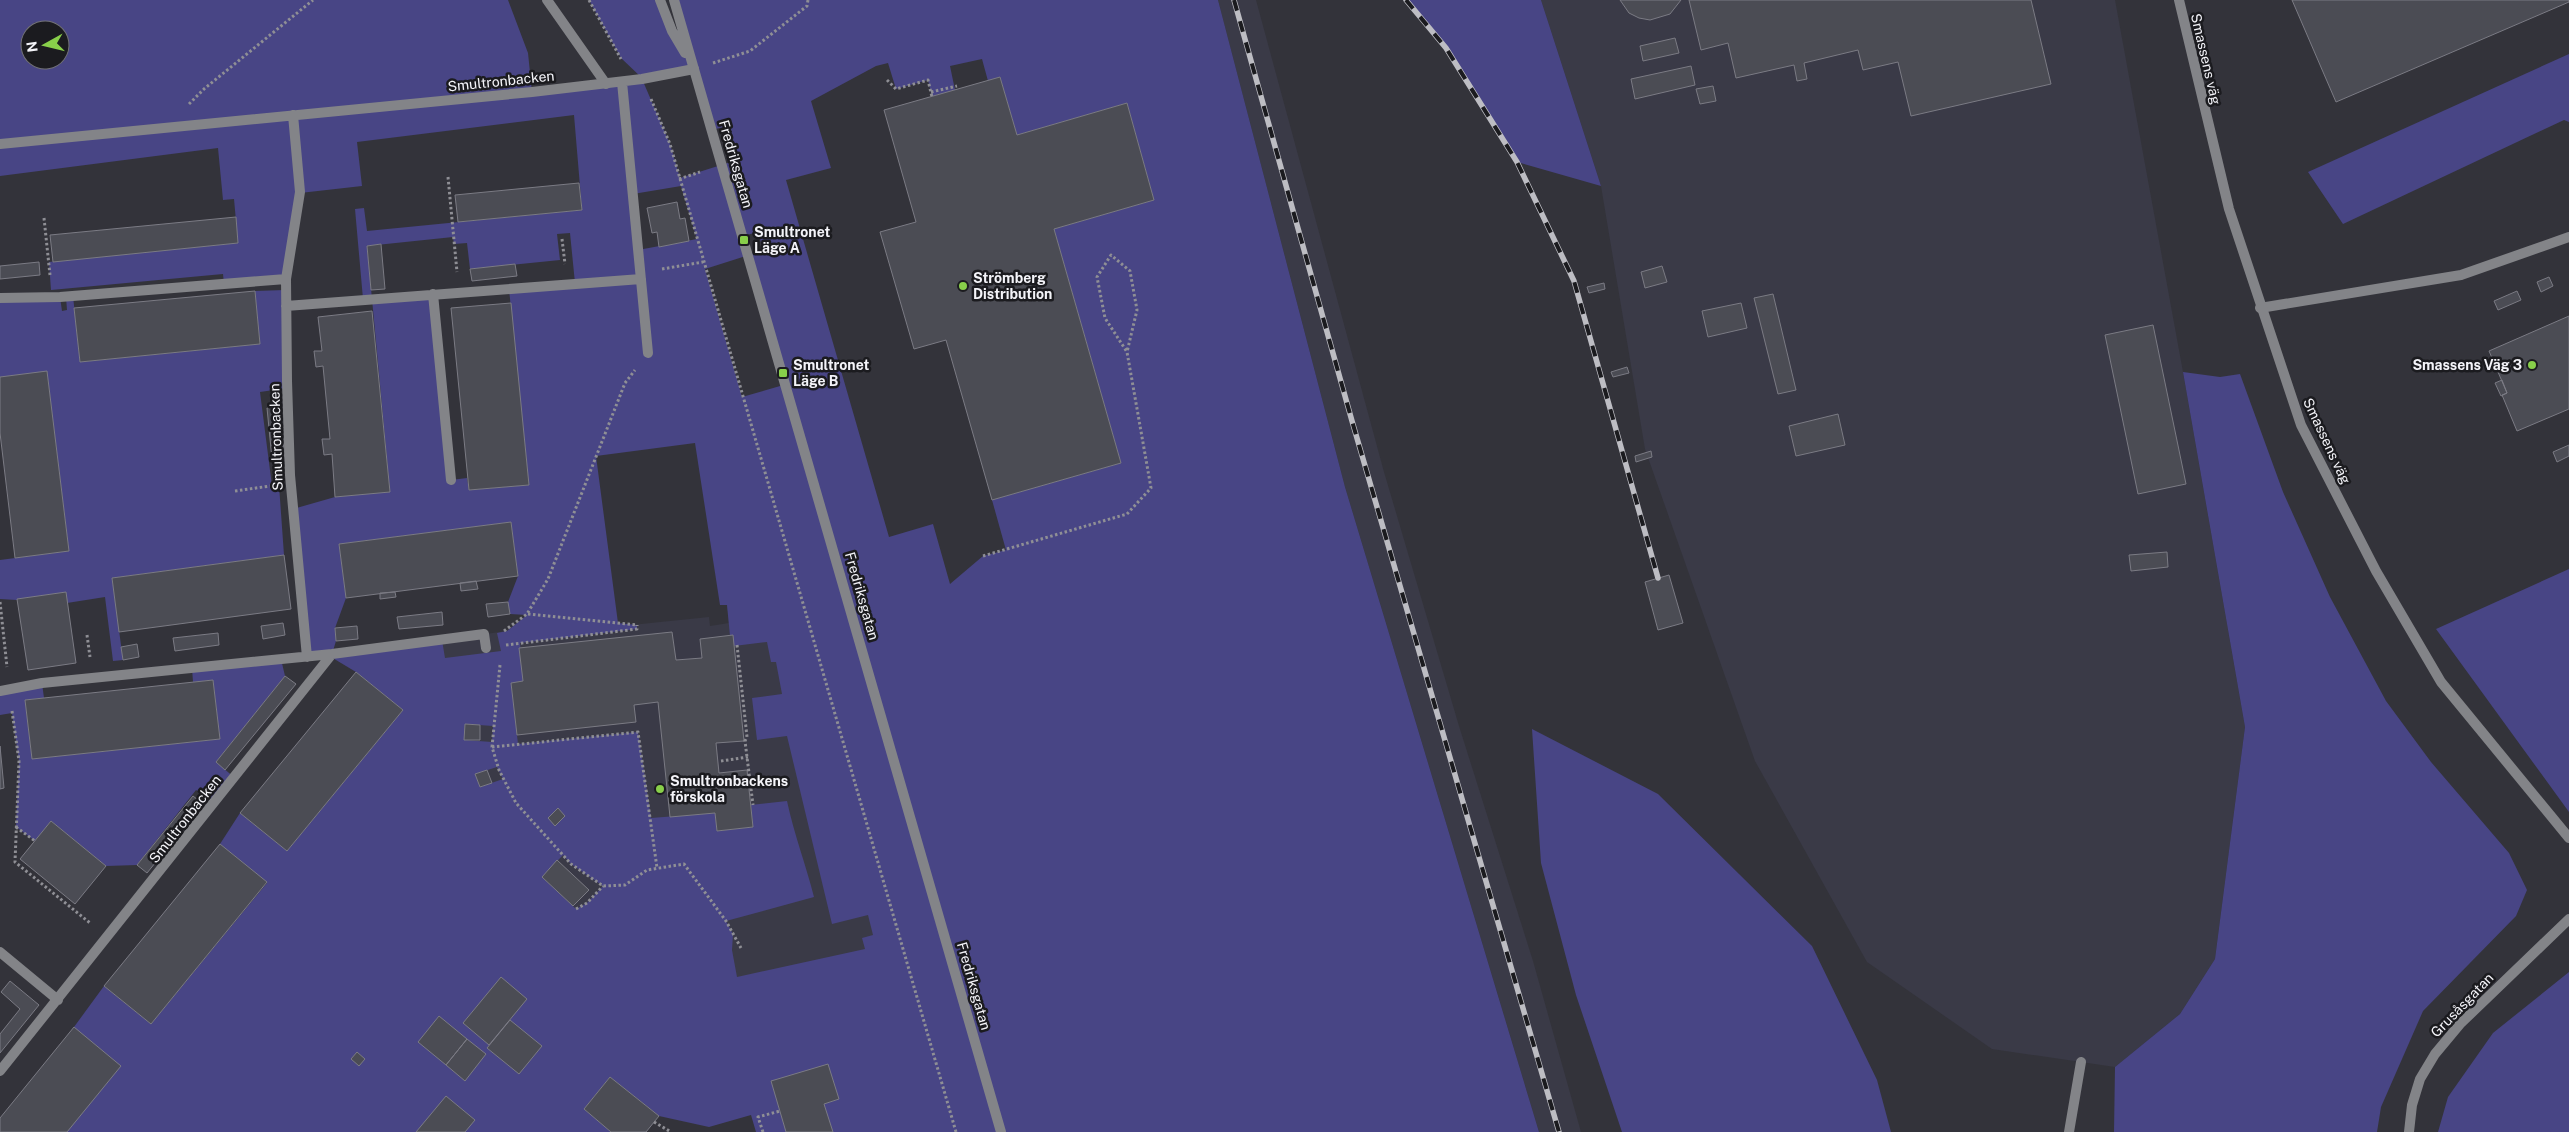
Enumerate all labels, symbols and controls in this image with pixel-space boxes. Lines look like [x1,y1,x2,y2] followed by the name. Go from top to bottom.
[2188,12,2224,106] street label: Smassens väg
[20,20,70,70] north arrow
[23,40,41,53] text: N
[447,67,555,95] street label: Smultronbacken
[716,118,756,210] street label: Fredriksgatan
[754,224,830,256] place label: Smultronet Läge A
[738,234,750,246] marker: Smultronet Läge A
[973,270,1052,302] place label: Strömberg Distribution
[957,280,969,292] marker: Strömberg Distribution
[793,357,869,389] place label: Smultronet Läge B
[2412,357,2522,373] place label: Smassens Väg 3
[2526,359,2538,371] marker: Smassens Väg 3
[777,367,789,379] marker: Smultronet Läge B
[266,383,286,491] street label: Smultronbacken
[2300,396,2354,487] street label: Smassens väg
[842,550,882,642] street label: Fredriksgatan
[146,772,224,866] street label: Smultronbacken
[670,773,788,805] place label: Smultronbackens förskola
[654,783,666,795] marker: Smultronbackens förskola
[954,940,994,1032] street label: Fredriksgatan
[2427,970,2497,1040] street label: Grusåsgatan

